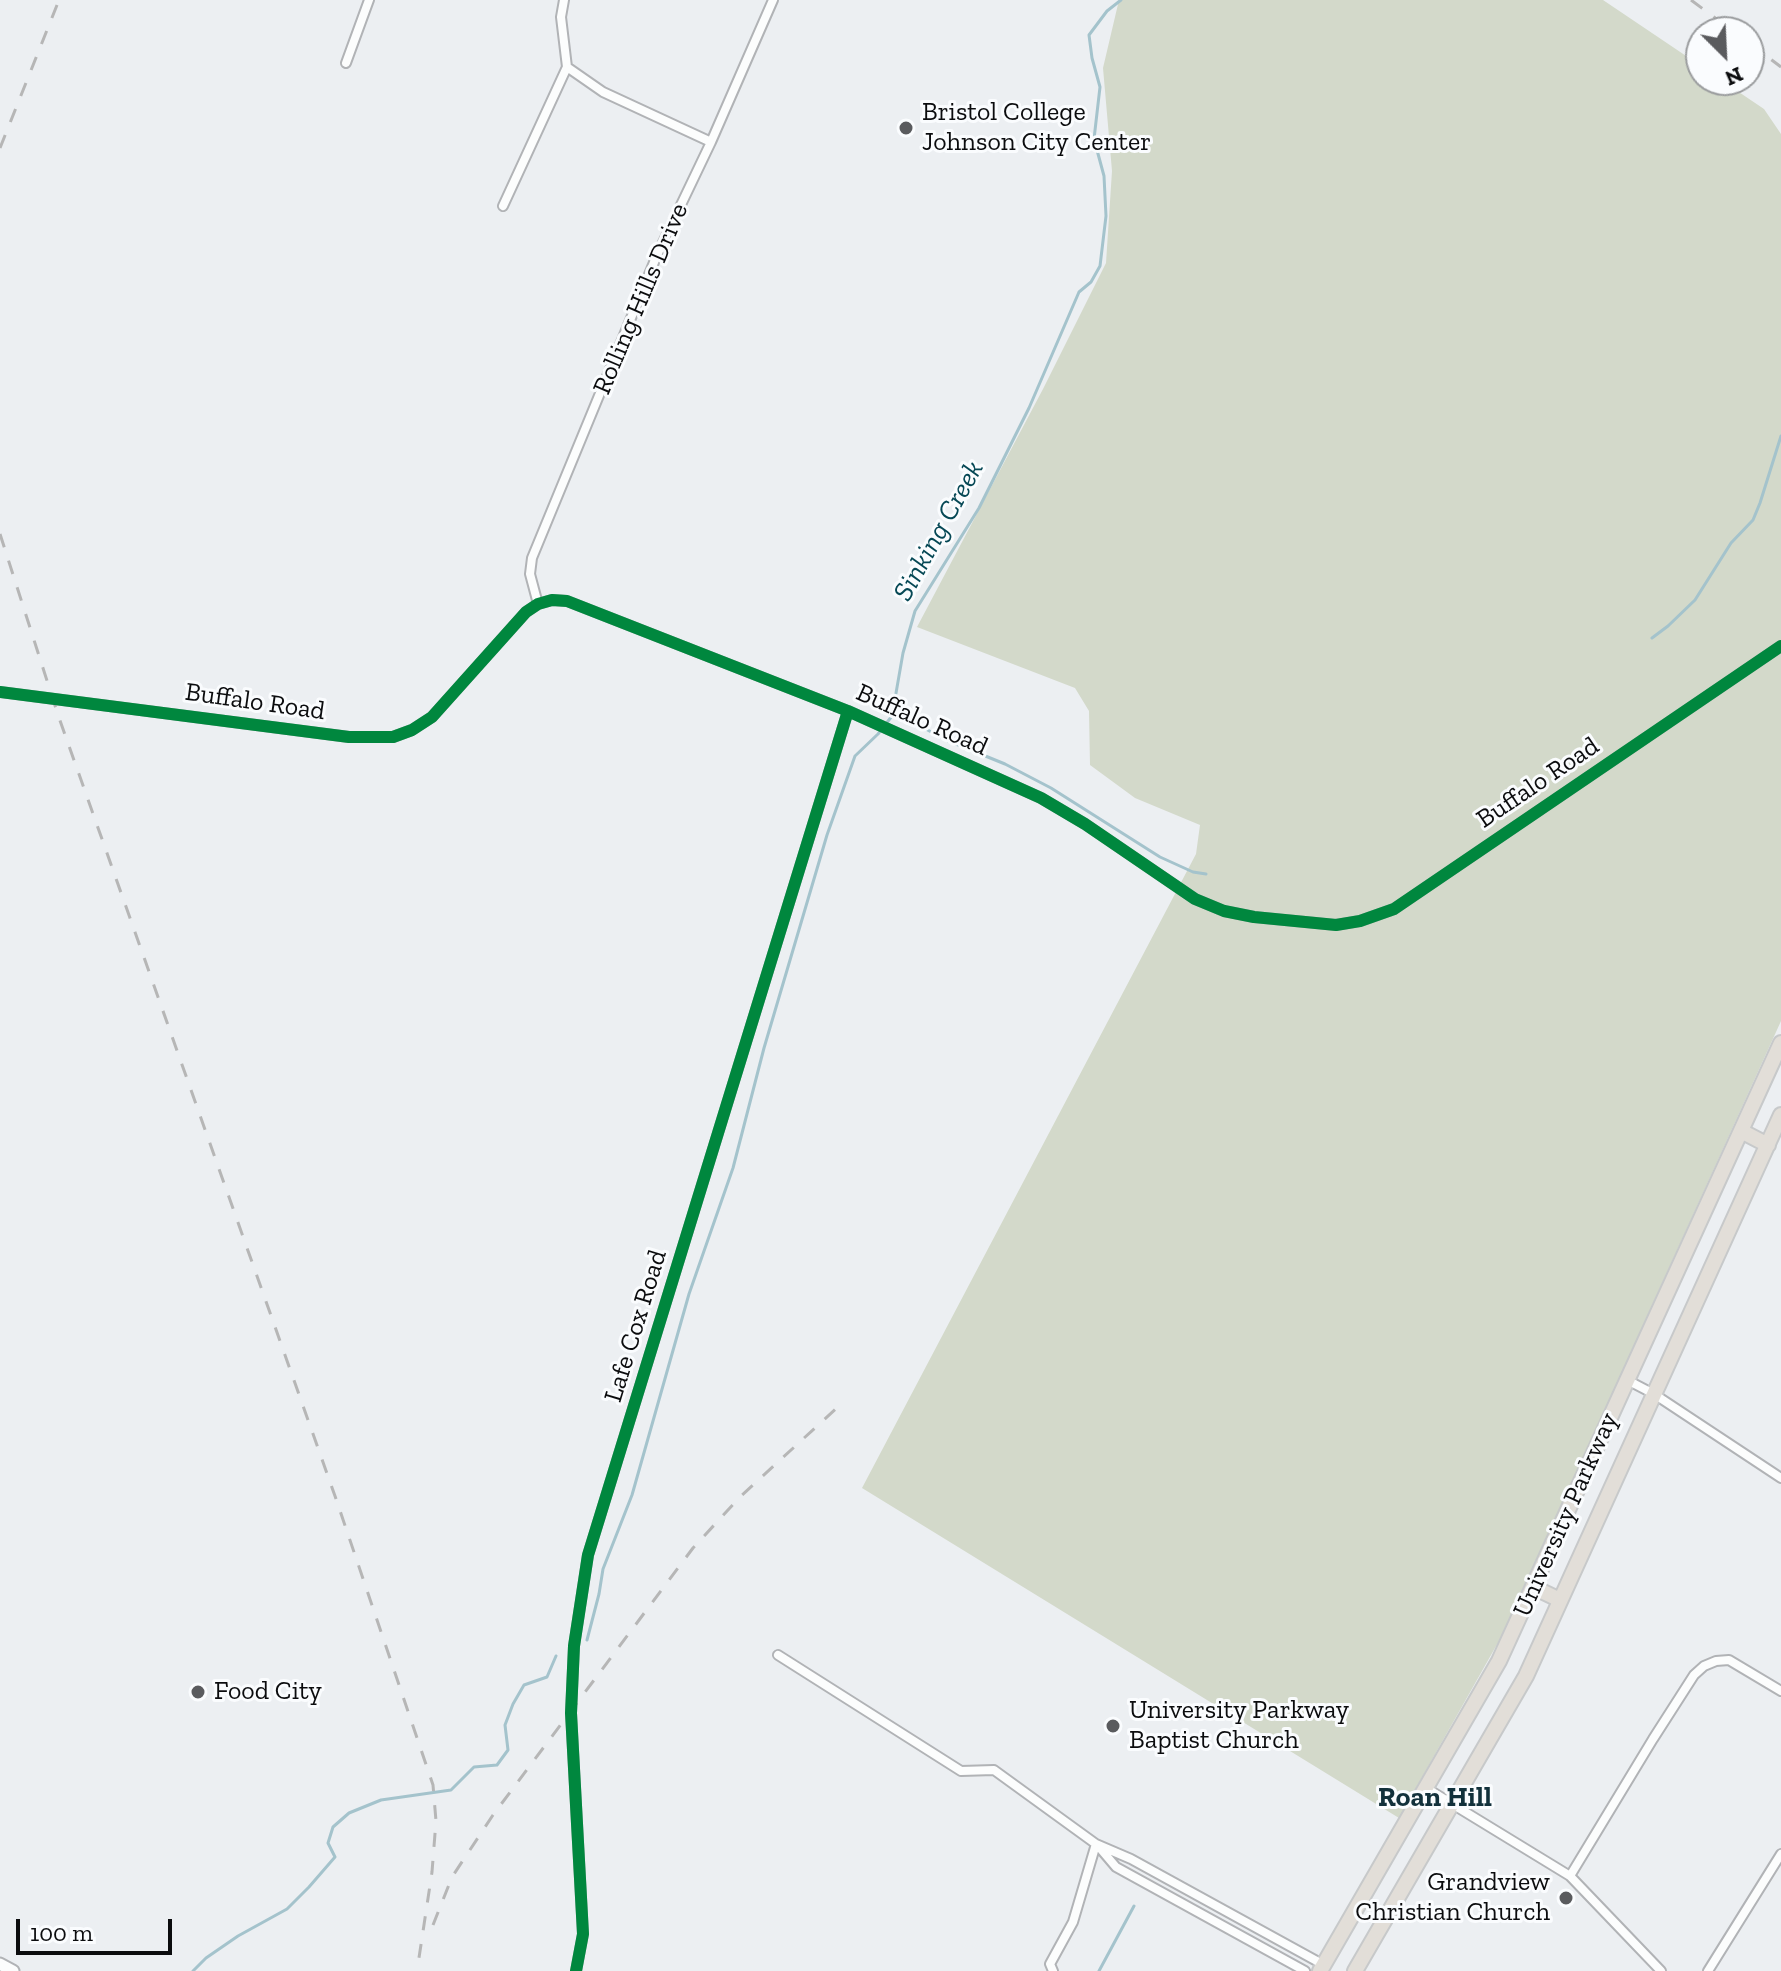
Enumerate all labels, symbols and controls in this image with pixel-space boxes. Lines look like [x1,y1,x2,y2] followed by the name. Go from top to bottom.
[1685,16,1765,96] north arrow
[1721,61,1747,92] text: N
[922,97,1151,158] place label: Bristol College Johnson City Center
[897,119,915,137] marker: Bristol College Johnson City Center
[587,199,695,399] street label: Rolling Hills Drive
[887,455,991,607] water label: Sinking Creek
[183,677,327,727] street label: Buffalo Road
[851,677,993,763] street label: Buffalo Road
[1471,731,1605,835] street label: Buffalo Road
[598,1246,674,1406] street label: Lafe Cox Road
[1507,1408,1625,1622] street label: University Parkway
[214,1676,322,1708] place label: Food City
[189,1683,207,1701] marker: Food City
[1129,1695,1349,1756] place label: University Parkway Baptist Church
[1104,1717,1122,1735] marker: University Parkway Baptist Church
[1378,1781,1492,1815] district label: Roan Hill
[1355,1867,1550,1928] place label: Grandview Christian Church
[1557,1889,1575,1907] marker: Grandview Christian Church
[20,1903,176,1953] scale bar
[30,1918,93,1947] text: 100 m

